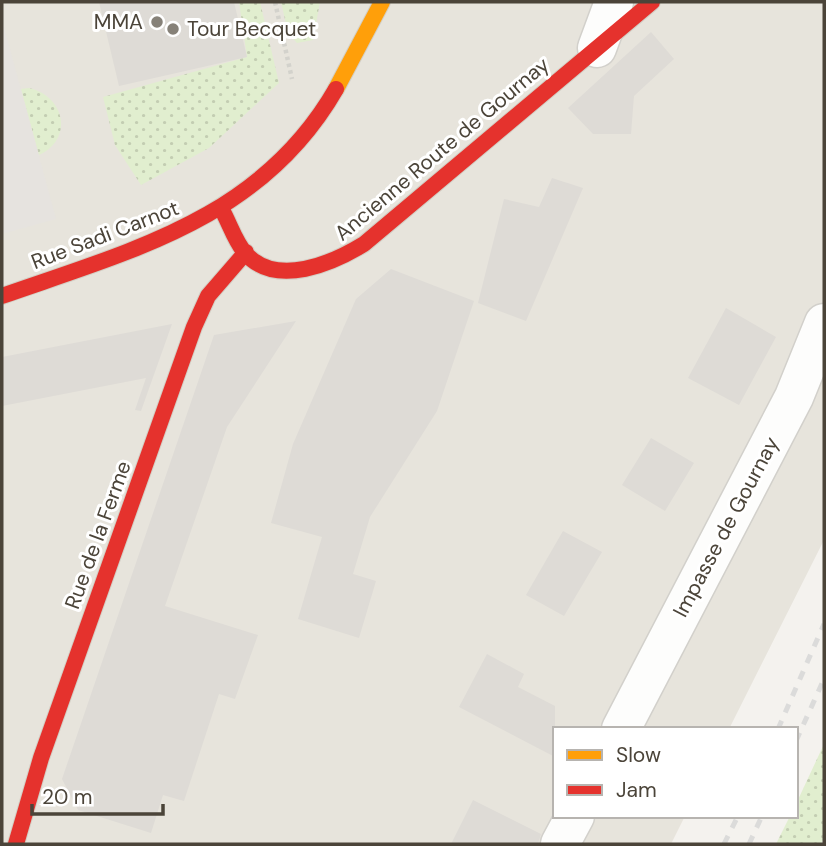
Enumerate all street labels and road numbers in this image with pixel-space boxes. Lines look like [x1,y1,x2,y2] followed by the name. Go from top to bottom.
[329,51,555,247] street label: Ancienne Route de Gournay
[27,194,183,276] street label: Rue Sadi Carnot
[667,432,786,622] street label: Impasse de Gournay
[58,457,138,613] street label: Rue de la Ferme

